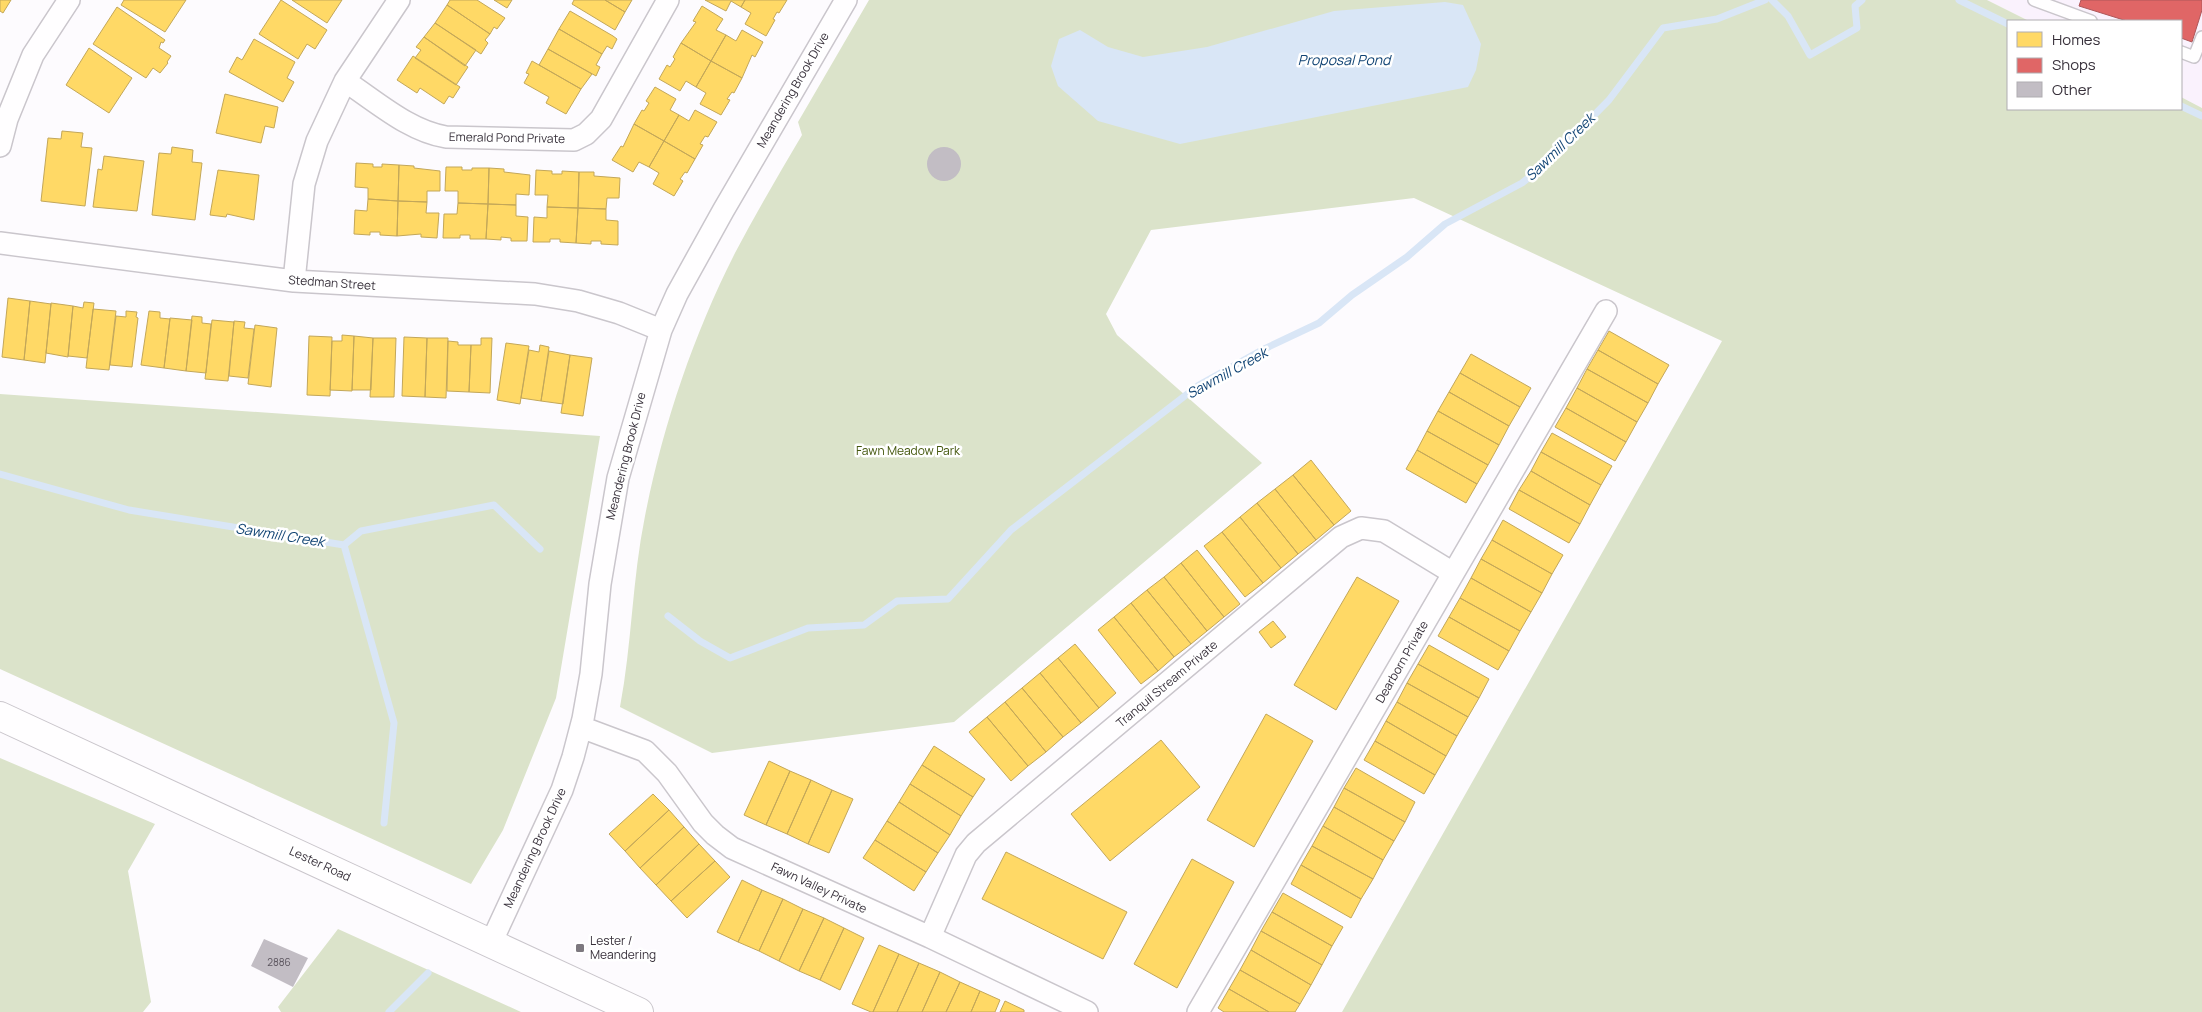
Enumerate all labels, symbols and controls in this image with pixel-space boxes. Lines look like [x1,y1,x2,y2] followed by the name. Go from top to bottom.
[2007,20,2182,110] legend
[753,29,833,151] street label: Meandering Brook Drive
[2052,29,2101,50] text: Homes
[1298,50,1392,69] water label: Proposal Pond
[2052,54,2096,75] text: Shops
[2052,79,2093,100] text: Other
[1521,107,1600,185] water label: Sawmill Creek
[449,128,565,147] street label: Emerald Pond Private
[288,271,377,294] street label: Stedman Street
[1183,342,1272,403] water label: Sawmill Creek
[601,390,650,521] street label: Meandering Brook Drive
[856,442,961,459] park label: Fawn Meadow Park
[234,518,328,551] water label: Sawmill Creek
[1371,618,1432,706] street label: Dearborn Private
[1112,636,1221,731] street label: Tranquil Stream Private
[499,785,570,911] street label: Meandering Brook Drive
[287,842,354,885] street label: Lester Road
[769,858,870,917] street label: Fawn Valley Private
[590,932,656,963] place label: Lester / Meandering
[574,942,586,954] marker: Lester / Meandering
[267,955,291,969] house number: 2886

